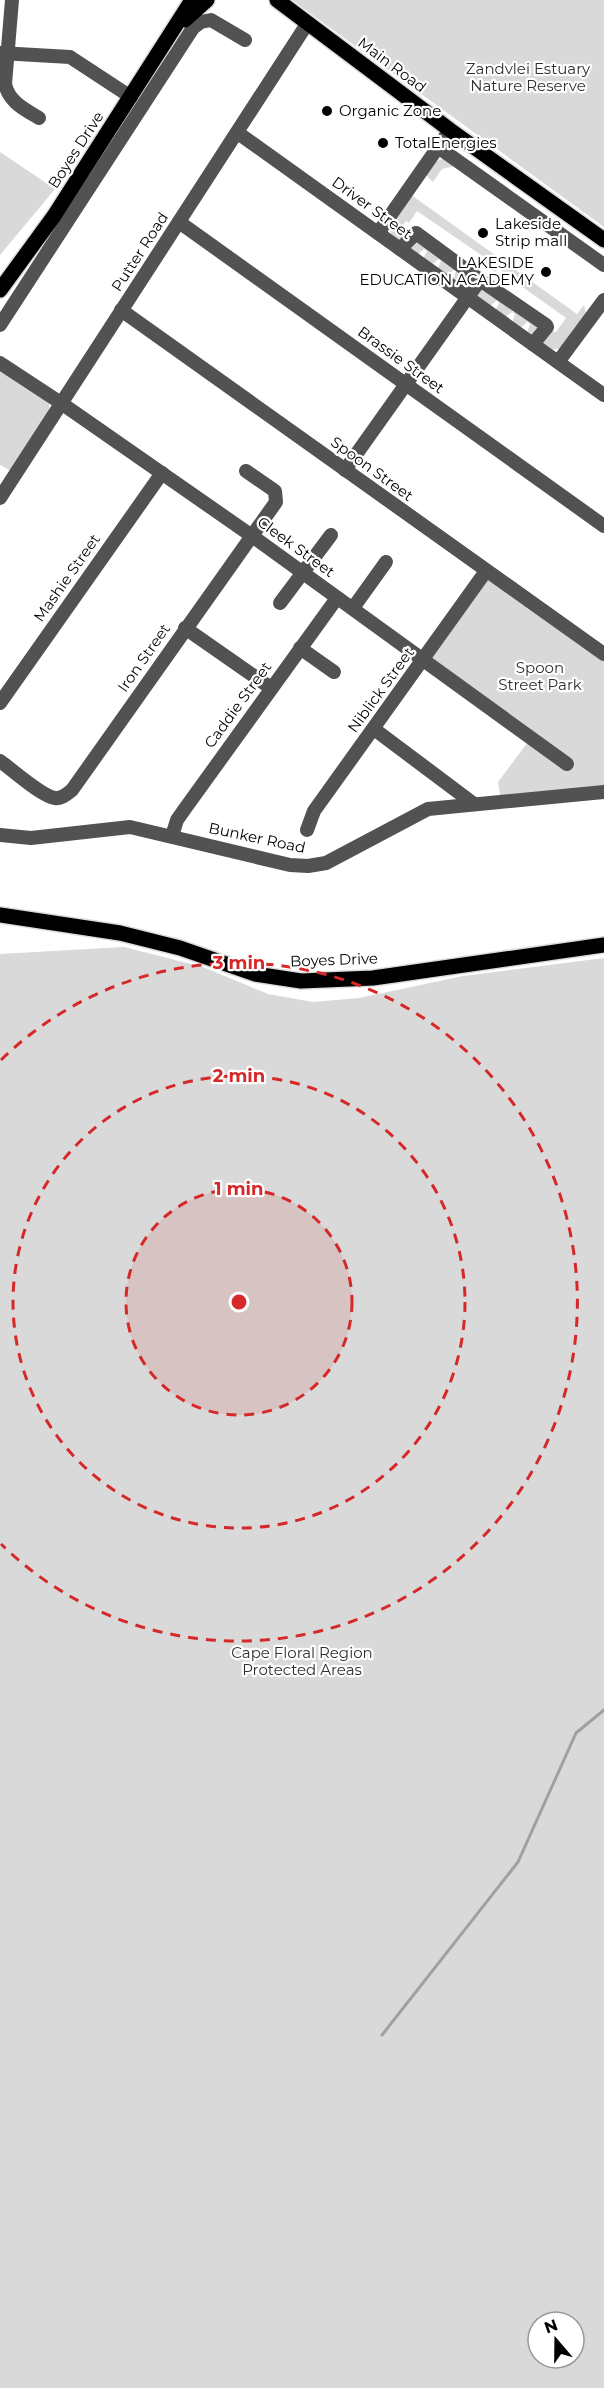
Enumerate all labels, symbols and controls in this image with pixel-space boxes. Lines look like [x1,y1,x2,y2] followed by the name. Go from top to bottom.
[354,33,430,96] street label: Main Road
[466,59,591,95] park label: Zandvlei Estuary Nature Reserve
[339,101,441,120] place label: Organic Zone
[320,104,334,118] marker: Organic Zone
[44,108,108,192] street label: Boyes Drive
[395,133,497,152] place label: TotalEnergies
[376,136,390,150] marker: TotalEnergies
[328,172,416,243] street label: Driver Street
[107,208,172,295] street label: Putter Road
[495,214,567,250] place label: Lakeside Strip mall
[476,226,490,240] marker: Lakeside Strip mall
[359,253,534,289] place label: LAKESIDE EDUCATION ACADEMY
[539,265,553,279] marker: LAKESIDE EDUCATION ACADEMY
[354,322,448,397] street label: Brassie Street
[327,432,417,505] street label: Spoon Street
[254,512,339,581] street label: Cleek Street
[29,530,104,625] street label: Mashie Street
[113,620,174,696] street label: Iron Street
[343,643,418,736] street label: Niblick Street
[200,658,275,752] street label: Caddie Street
[498,658,582,694] park label: Spoon Street Park
[207,818,307,857] street label: Bunker Road
[290,948,378,971] street label: Boyes Drive
[212,952,265,974] text: 3 min
[213,1065,265,1087] text: 2 min
[215,1178,263,1200] text: 1 min
[229,1292,249,1312] centre of rings
[231,1643,373,1679] park label: Cape Floral Region Protected Areas
[526,2310,586,2370] north arrow
[542,2315,560,2338] text: N

